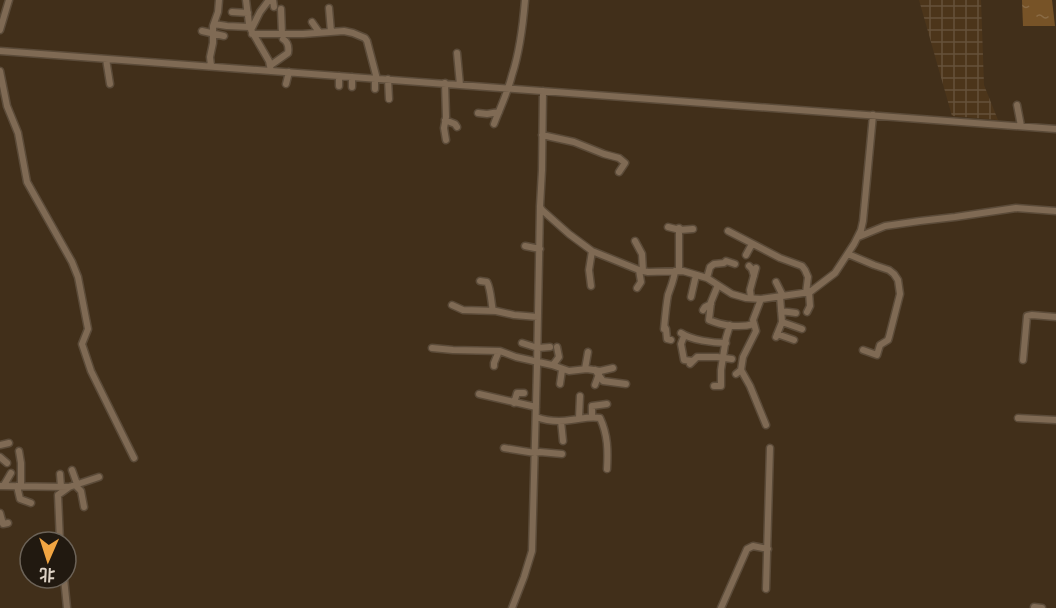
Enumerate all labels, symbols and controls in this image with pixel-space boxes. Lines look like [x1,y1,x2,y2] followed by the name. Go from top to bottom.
[18,530,78,590] north arrow
[39,565,56,585] text: 北

